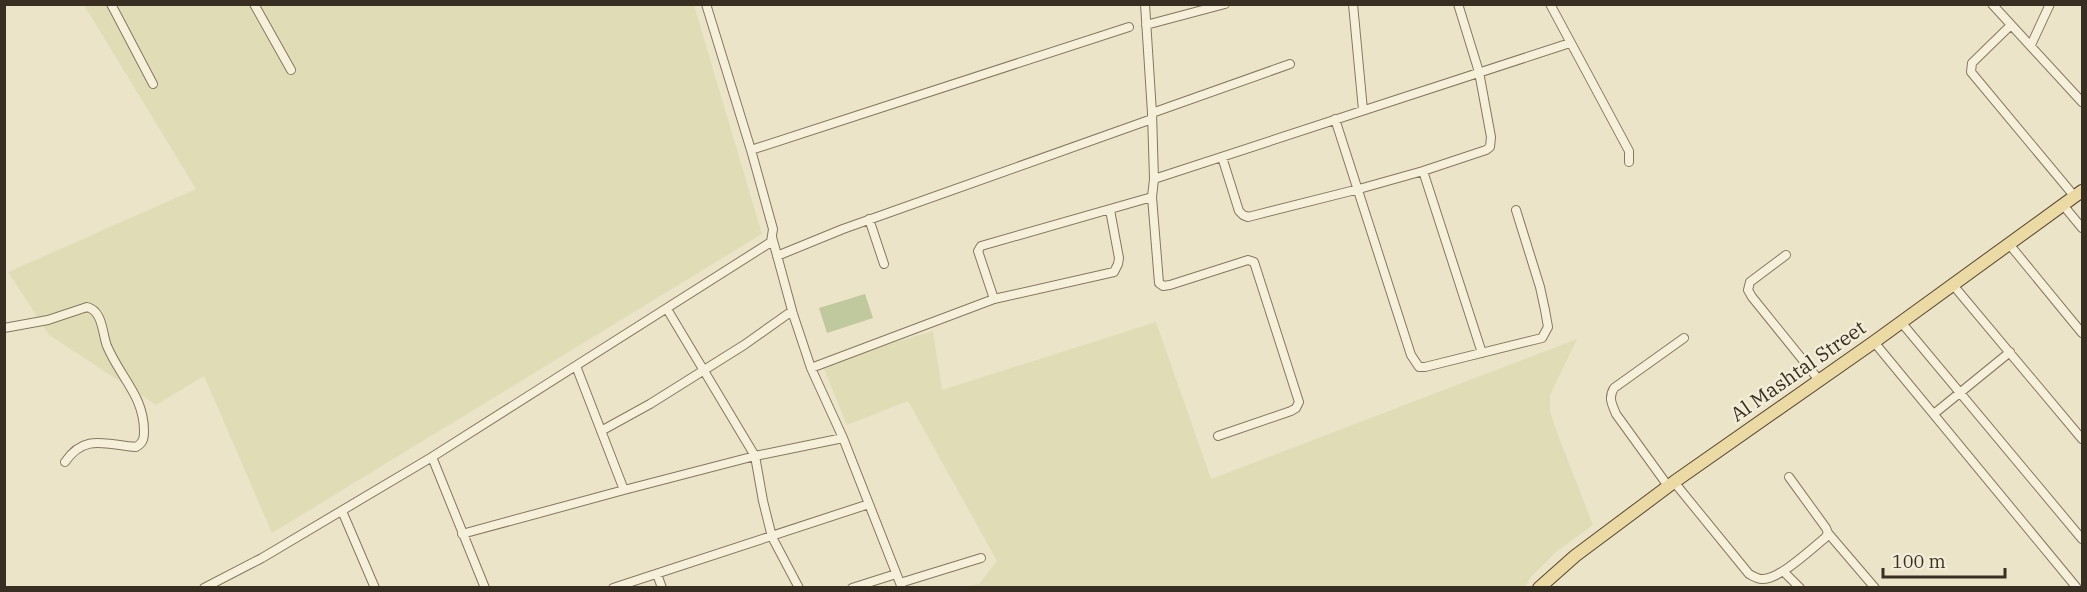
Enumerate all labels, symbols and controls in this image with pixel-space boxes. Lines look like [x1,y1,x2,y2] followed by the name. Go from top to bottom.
[1725,314,1871,427] street label: Al Mashtal Street
[1883,541,2004,579] scale bar
[1892,550,1946,573] text: 100 m

